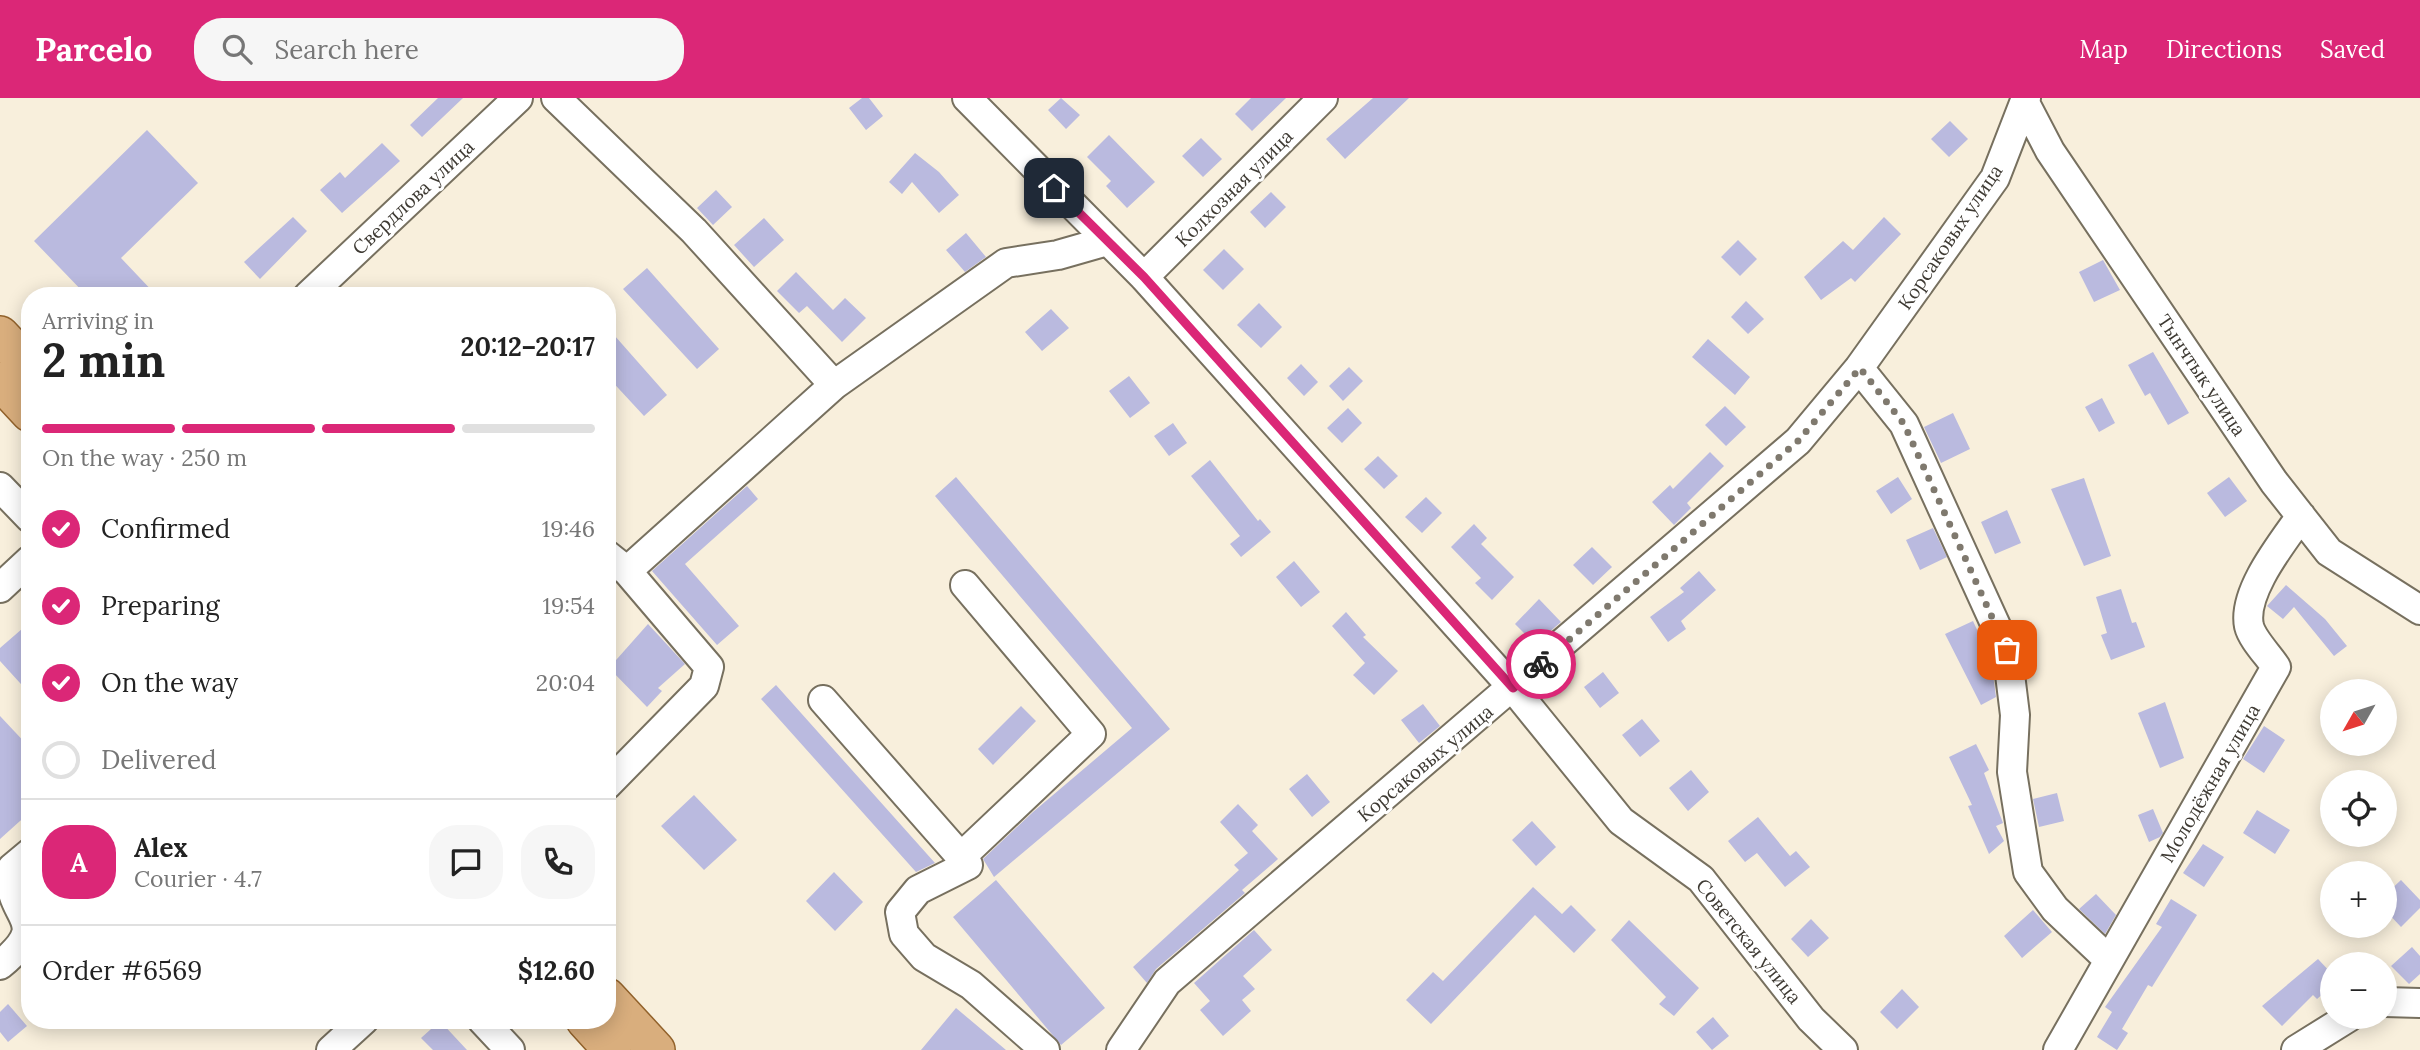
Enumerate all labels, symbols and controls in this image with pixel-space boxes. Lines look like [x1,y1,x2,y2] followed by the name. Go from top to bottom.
[194,18,684,81] search box
[35,28,152,70] text: Parcelo
[218,30,256,68] icon: search
[274,33,419,66] text: Search here
[2079,34,2128,65] text: Map
[2166,34,2282,65] text: Directions
[2320,34,2385,65] text: Saved
[1170,124,1298,252] street label: Колхозная улица
[347,134,479,260] street label: Свердлова улица
[1024,158,1084,218] pin
[1893,160,2008,314] street label: Корсаковых улица
[1035,169,1073,207] icon: home
[42,306,154,335] text: Arriving in
[2152,310,2252,441] street label: Тынчтык улица
[461,330,595,363] text: 20:12–20:17
[42,331,165,390] text: 2 min
[42,443,247,472] text: On the way · 250 m
[42,510,80,548] icon: check
[101,512,230,545] text: Confirmed
[542,514,595,543] text: 19:46
[42,587,80,625] icon: check
[101,589,220,622] text: Preparing
[543,591,595,620] text: 19:54
[1977,620,2037,680] pin
[1506,629,1576,699] courier
[1988,631,2026,669] icon: bag
[1522,645,1560,683] icon: bike
[42,664,80,702] icon: check
[101,666,238,699] text: On the way
[536,668,595,697] text: 20:04
[2320,679,2398,756] north arrow
[2320,679,2397,1029] map controls
[1352,699,1498,827] street label: Корсаковых улица
[2155,699,2265,866] street label: Молодёжная улица
[101,743,217,776] text: Delivered
[2320,770,2397,847] button: locate
[429,825,503,899] button: chat
[521,825,595,899] button: phone
[134,831,188,864] text: Alex
[70,846,88,879] text: A
[2320,861,2397,938] button: +
[134,864,262,893] text: Courier · 4.7
[1691,874,1807,1009] street label: Советская улица
[2320,952,2397,1029] button: −
[42,954,202,987] text: Order #6569
[518,954,595,987] text: $12.60

